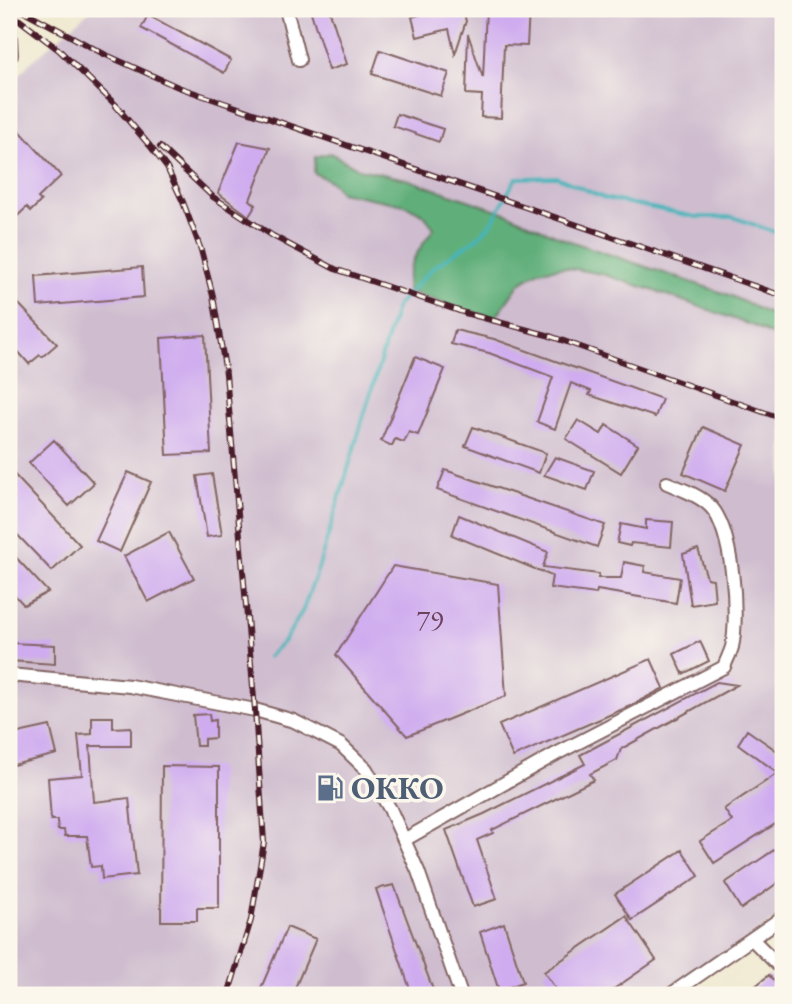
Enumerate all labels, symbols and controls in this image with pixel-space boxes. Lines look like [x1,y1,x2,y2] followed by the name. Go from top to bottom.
[417,602,443,638] house number: 79
[351,767,444,809] place label: ОККО
[315,773,345,803] fuel station icon: ОККО

